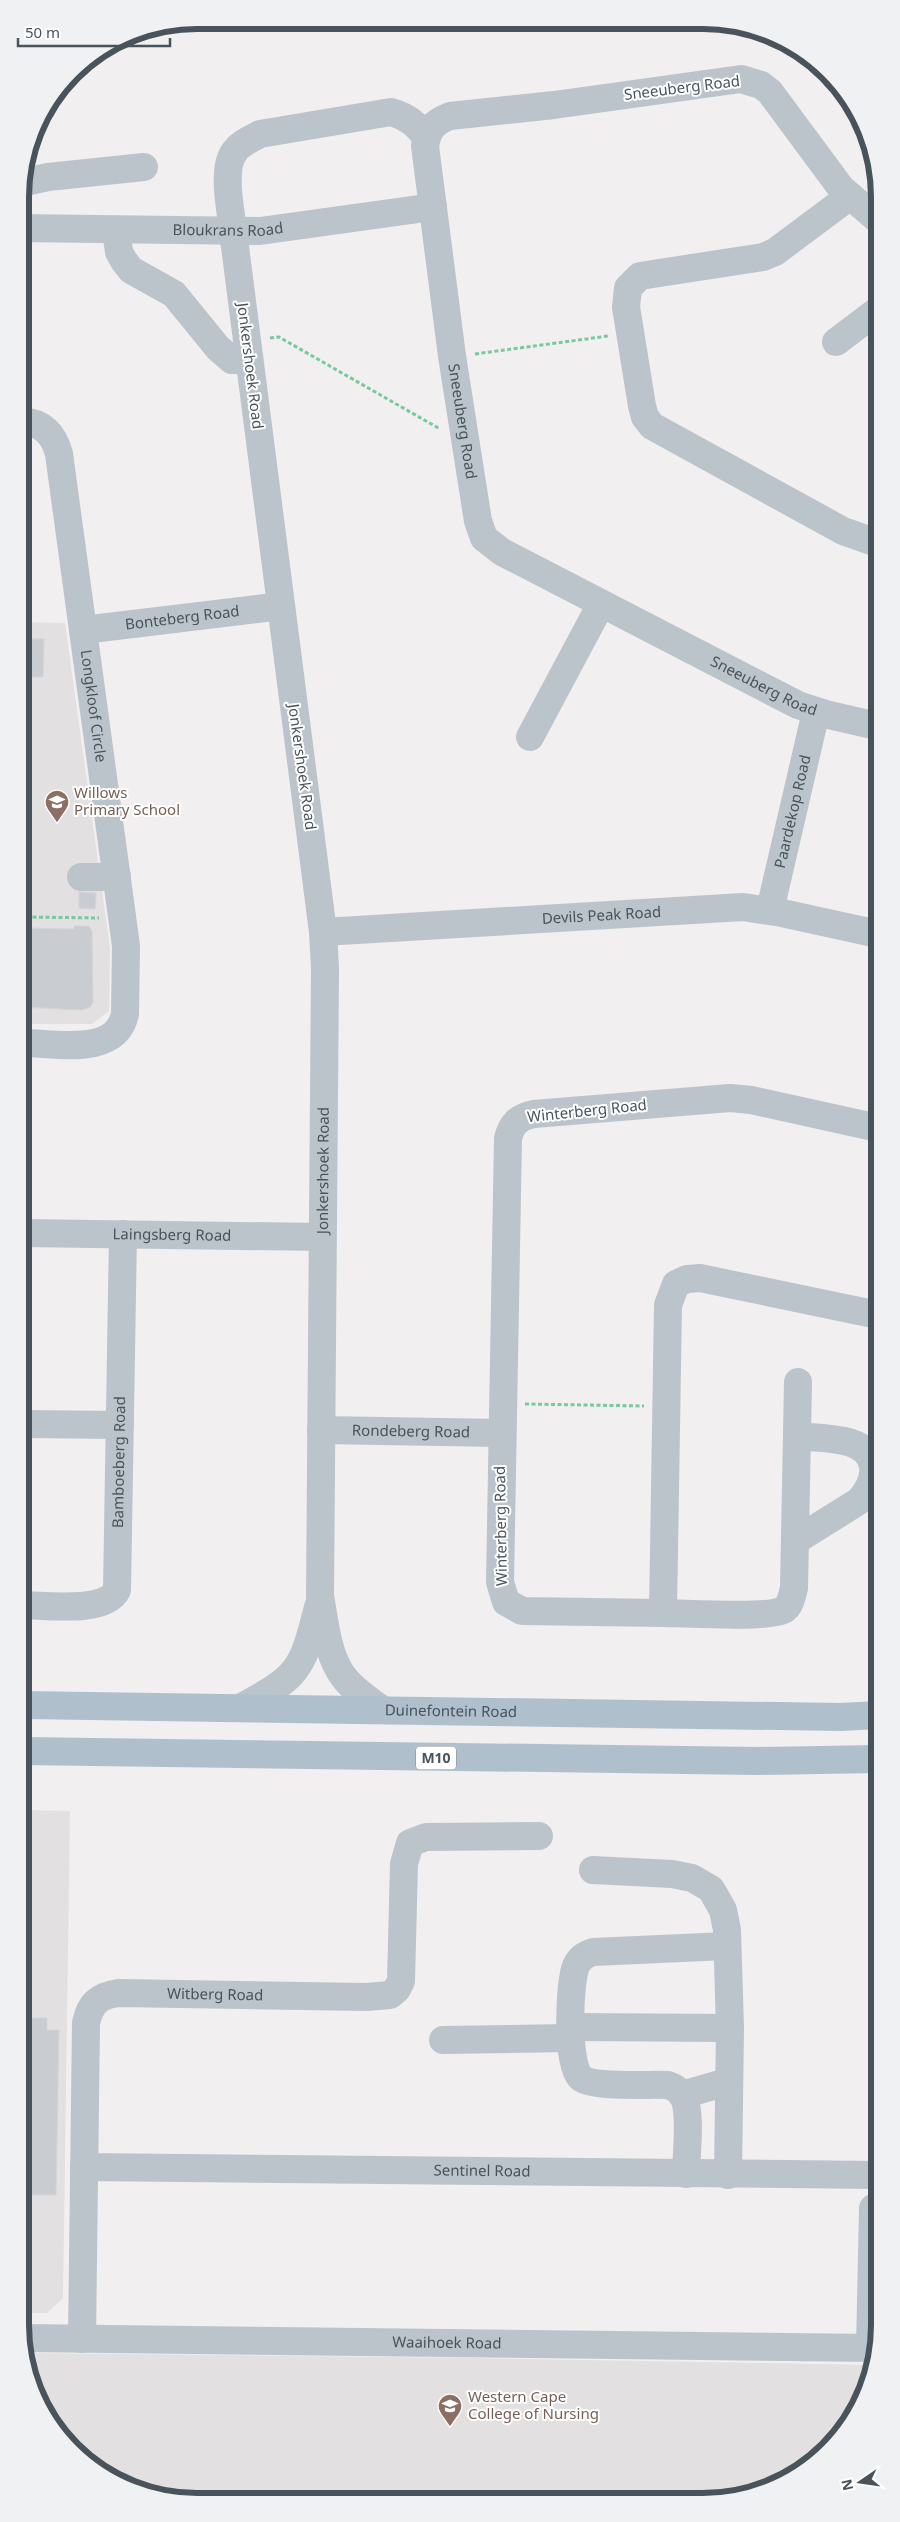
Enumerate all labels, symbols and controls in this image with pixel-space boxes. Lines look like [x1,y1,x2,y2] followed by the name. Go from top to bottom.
[18,15,170,47] scale bar
[25,22,60,42] text: 50 m
[623,70,741,104] street label: Sneeuberg Road
[172,217,284,240] street label: Bloukrans Road
[233,300,269,430] street label: Jonkershoek Road
[444,362,482,480] street label: Sneeuberg Road
[124,600,240,634] street label: Bonteberg Road
[77,648,112,764] street label: Longkloof Circle
[708,651,820,720] street label: Sneeuberg Road
[284,701,322,831] street label: Jonkershoek Road
[769,753,815,870] street label: Paardekop Road
[74,782,180,819] place label: Willows Primary School
[44,789,70,823] school or university icon: Willows Primary School
[541,901,662,928] street label: Devils Peak Road
[526,1094,648,1126] street label: Winterberg Road
[312,1107,333,1236] street label: Jonkershoek Road
[112,1223,232,1245] street label: Laingsberg Road
[107,1396,129,1528] street label: Bamboeberg Road
[352,1420,470,1441] street label: Rondeberg Road
[489,1466,511,1586] street label: Winterberg Road
[385,1699,517,1721] street label: Duinefontein Road
[416,1746,456,1770] road number: M10
[167,1983,264,2004] street label: Witberg Road
[433,2160,531,2180] street label: Sentinel Road
[392,2331,502,2353] street label: Waaihoek Road
[468,2386,599,2423] place label: Western Cape College of Nursing
[437,2393,463,2427] school or university icon: Western Cape College of Nursing
[835,2457,885,2507] north arrow
[836,2477,857,2493] text: N

